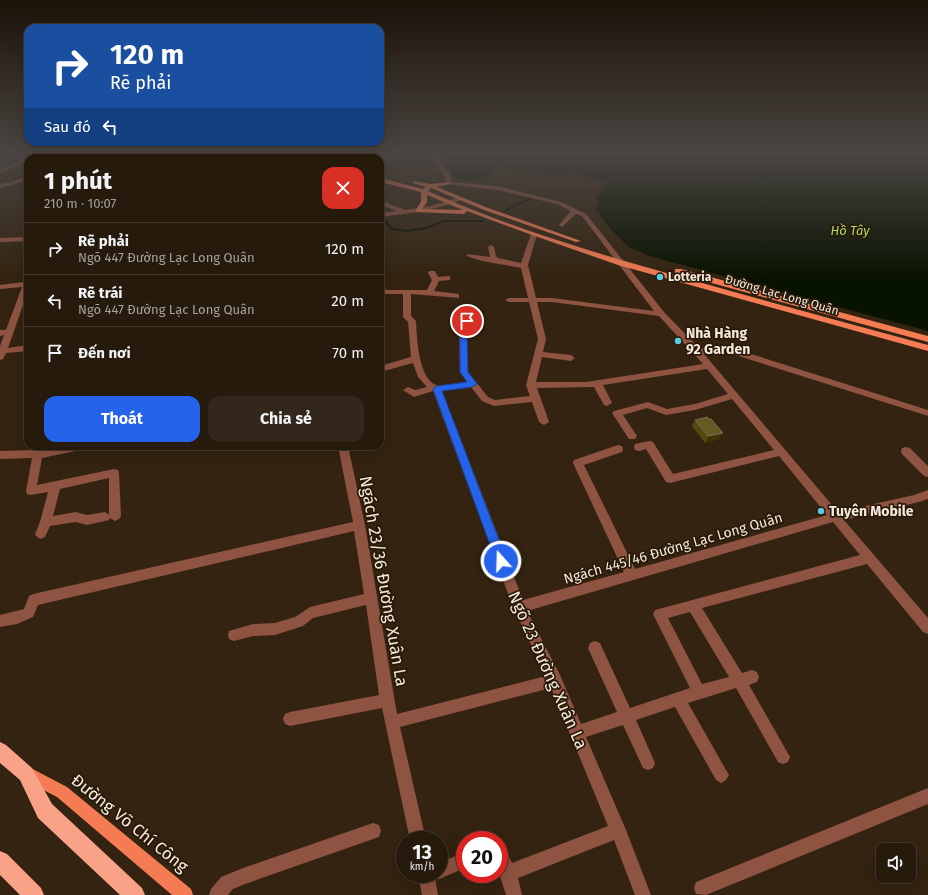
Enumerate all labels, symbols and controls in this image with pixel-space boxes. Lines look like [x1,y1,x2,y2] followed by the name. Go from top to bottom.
[110,38,184,71] text: 120 m
[44,40,96,92] icon: right
[110,72,171,94] text: Rẽ phải
[99,116,121,138] icon: left
[44,118,91,136] text: Sau đó
[44,167,112,195] text: 1 phút
[322,167,364,209] button: close
[44,196,116,211] text: 210 m · 10:07
[830,223,870,238] water label: Hồ Tây
[78,232,129,250] text: Rẽ phải
[44,238,66,260] icon: right
[325,240,364,258] text: 120 m
[78,250,255,265] text: Ngõ 447 Đường Lạc Long Quân
[668,270,712,284] place label: Lotteria
[655,272,665,282] marker: Lotteria
[723,272,841,318] street label: Đường Lạc Long Quân
[78,284,123,302] text: Rẽ trái
[44,290,66,312] icon: left
[331,292,364,310] text: 20 m
[78,302,255,317] text: Ngõ 447 Đường Lạc Long Quân
[450,304,484,338] pin
[456,310,478,332] icon: arrive
[686,325,750,358] place label: Nhà Hàng 92 Garden
[673,336,683,346] marker: Nhà Hàng 92 Garden
[44,342,66,364] icon: arrive
[78,344,131,362] text: Đến nơi
[332,344,364,362] text: 70 m
[44,396,200,442] button: Thoát
[208,396,364,442] button: Chia sẻ
[355,474,412,688] street label: Ngách 23/36 Đường Xuân La
[829,503,914,520] place label: Tuyên Mobile
[816,506,826,516] marker: Tuyên Mobile
[562,509,785,588] street label: Ngách 445/46 Đường Lạc Long Quân
[480,540,522,582] position arrow
[503,588,592,752] street label: Ngõ 23 Đường Xuân La
[67,770,193,877] street label: Đường Võ Chí Công
[456,831,508,883] speed limit sign: 20
[412,840,432,864] text: 13
[876,843,916,883] map controls
[876,843,916,883] button: sound
[410,861,434,873] text: km/h

